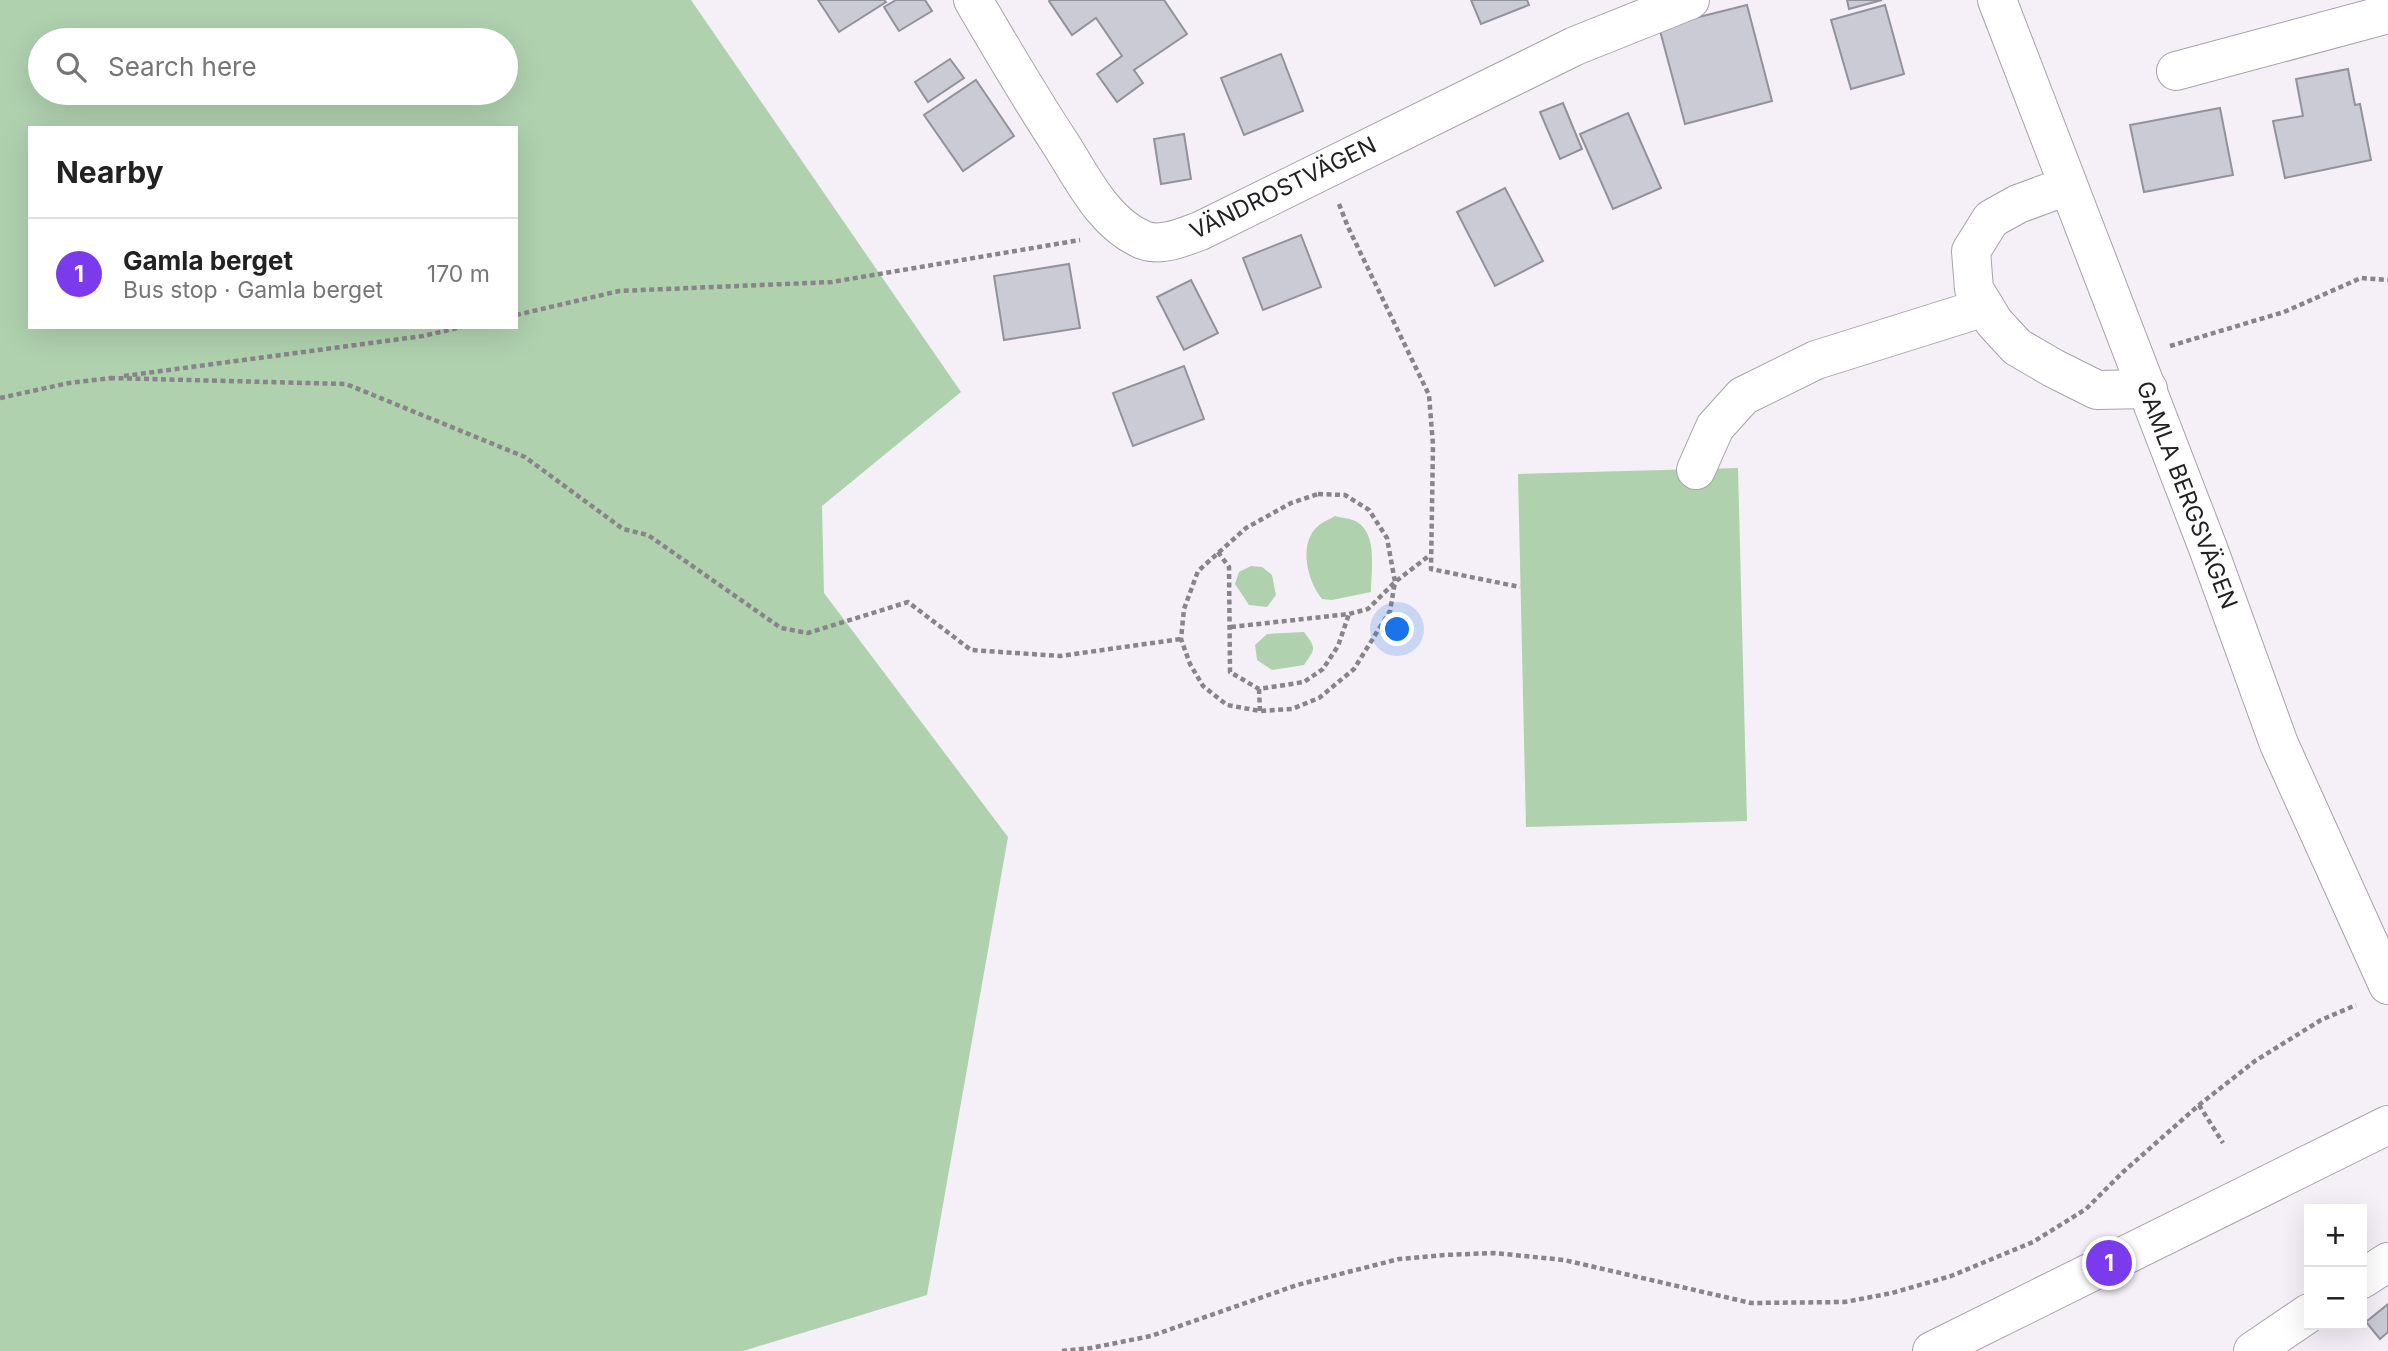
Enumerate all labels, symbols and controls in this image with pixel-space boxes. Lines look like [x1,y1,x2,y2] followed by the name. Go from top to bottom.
[28,28,518,105] search box
[52,48,90,86] icon: search
[108,51,257,82] text: Search here
[1185,131,1381,245] street label: VÄNDROSTVÄGEN
[56,154,164,190] text: Nearby
[123,245,293,276] text: Gamla berget
[74,260,84,288] text: 1
[427,260,490,288] text: 170 m
[123,276,383,304] text: Bus stop · Gamla berget
[2131,377,2243,613] street label: GAMLA BERGSVÄGEN
[1380,612,1414,646] your location
[2304,1204,2367,1330] map controls
[2304,1204,2367,1267] button: +
[2086,1237,2132,1289] pin: 1
[2304,1267,2367,1330] button: −

